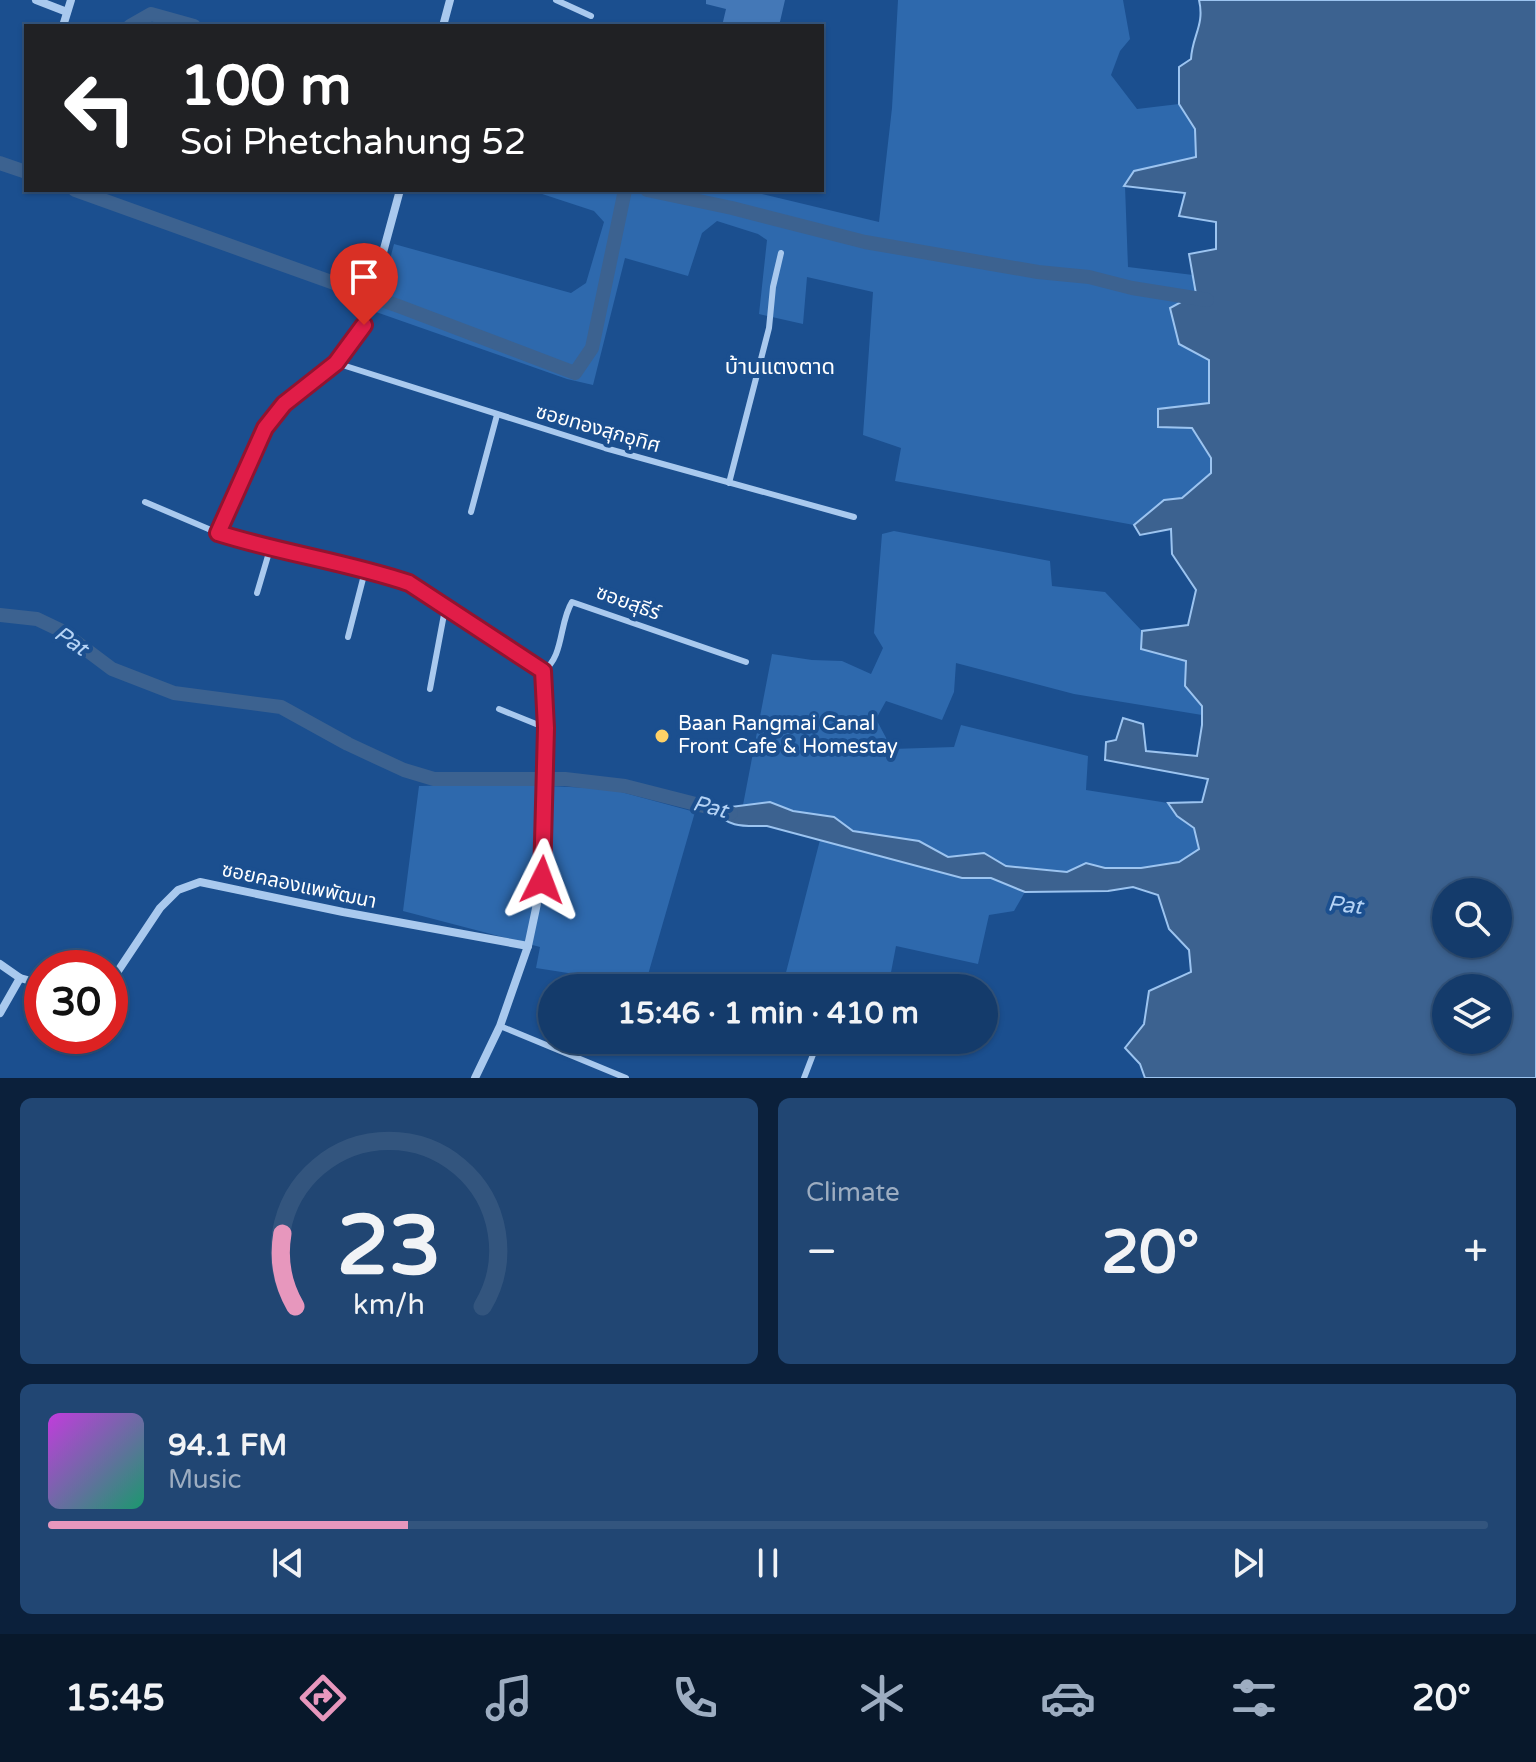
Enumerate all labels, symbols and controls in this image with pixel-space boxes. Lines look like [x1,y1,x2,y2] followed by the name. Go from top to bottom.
[180,53,351,120] text: 100 m
[48,56,152,160] icon: left
[180,121,526,164] text: Soi Phetchahung 52
[330,243,398,325] pin
[342,255,386,299] icon: arrive
[725,354,835,380] district label: บ้านแตงตาด
[533,400,663,458] street label: ซอยทองสุกอุทิศ
[593,580,664,626] street label: ซอยสุธีร์
[49,621,95,663] water label: Pat
[678,712,898,759] place label: Baan Rangmai Canal Front Cafe & Homestay
[653,727,671,745] marker: Baan Rangmai Canal Front Cafe & Homestay
[690,790,733,824] water label: Pat
[500,838,584,922] position arrow
[219,858,379,914] street label: ซอยคลองแพพัฒนา
[1432,878,1512,1054] map controls
[1432,878,1512,958] button: search
[1326,890,1366,920] water label: Pat
[24,950,128,1054] speed limit sign: 30
[1432,974,1512,1054] button: layers
[617,995,919,1032] text: 15:46 · 1 min · 410 m
[806,1177,900,1208] text: Climate
[337,1197,441,1297] text: 23
[1101,1217,1199,1289] text: 20°
[806,1226,837,1279] text: −
[1463,1226,1488,1279] text: +
[353,1288,425,1322] text: km/h
[168,1427,287,1464] text: 94.1 FM
[168,1464,241,1495] text: Music
[266,1541,310,1585] icon: previous
[746,1541,790,1585] icon: pause
[1226,1541,1270,1585] icon: next
[295,1670,351,1726] icon: directions
[481,1670,537,1726] icon: music
[667,1670,723,1726] icon: phone
[854,1670,910,1726] icon: climate
[1040,1670,1096,1726] icon: car
[1226,1670,1282,1726] icon: filters
[65,1677,165,1720] text: 15:45
[1412,1677,1471,1720] text: 20°

